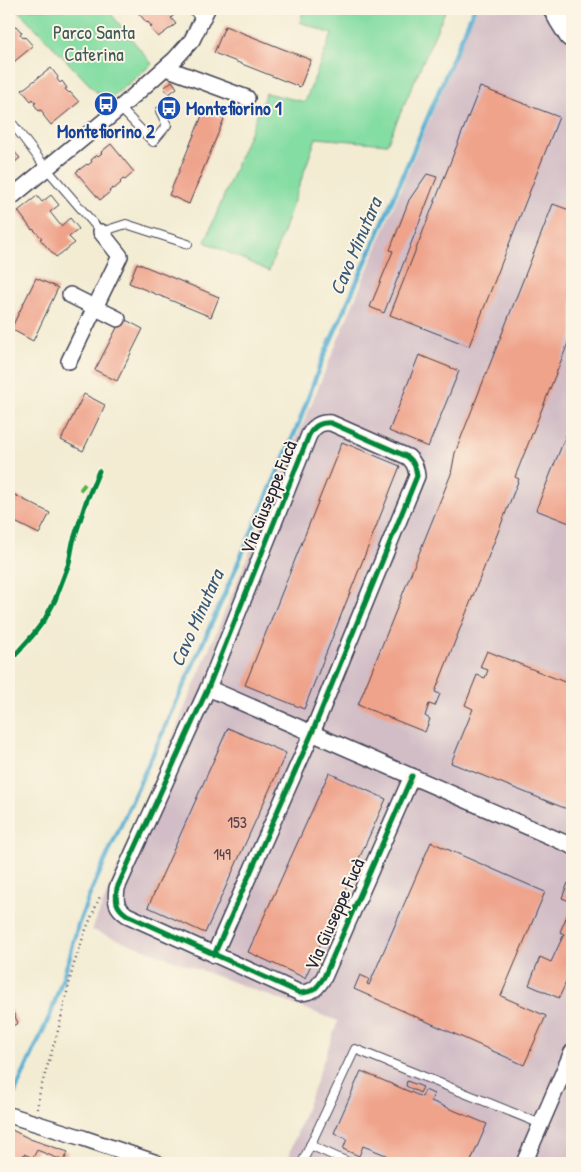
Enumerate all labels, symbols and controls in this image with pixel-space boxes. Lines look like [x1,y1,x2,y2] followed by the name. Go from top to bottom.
[53,19,136,67] park label: Parco Santa Caterina
[93,91,119,117] bus stop icon: Montefiorino 2
[156,95,182,121] bus stop icon: Montefiorino 1
[186,95,282,121] place label: Montefiorino 1
[57,118,155,144] place label: Montefiorino 2
[322,191,388,299] water label: Cavo Minutara
[233,436,303,558] street label: Via Giuseppe Fucà
[163,563,230,671] water label: Cavo Minutara
[227,811,247,833] house number: 153
[213,843,231,865] house number: 149
[298,853,371,974] street label: Via Giuseppe Fucà

